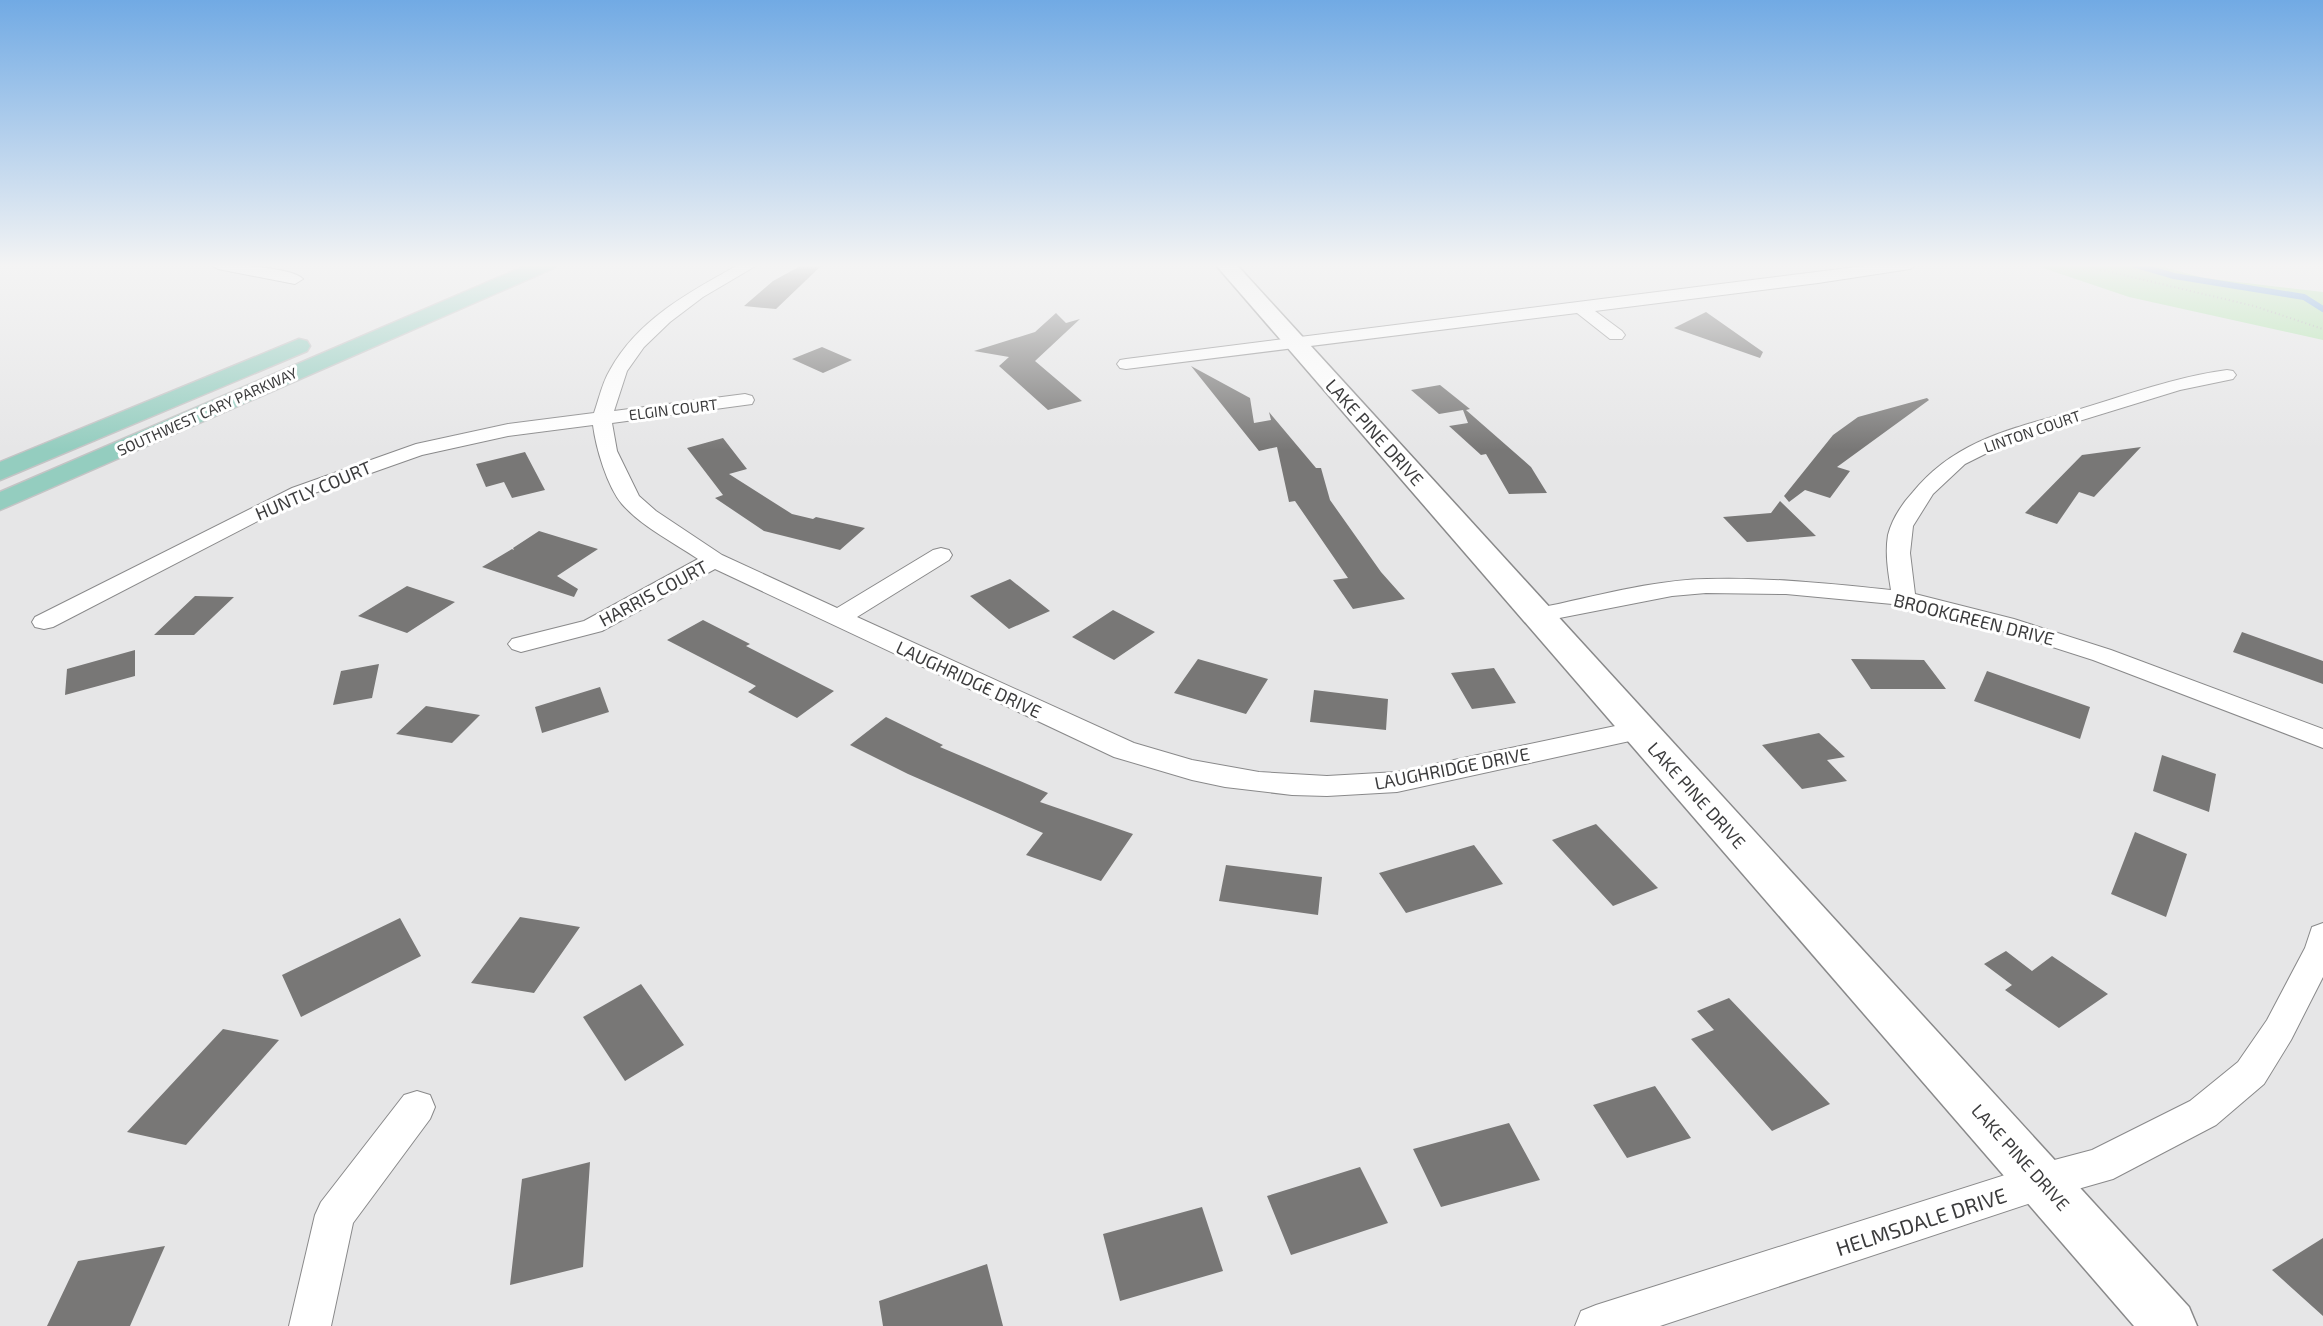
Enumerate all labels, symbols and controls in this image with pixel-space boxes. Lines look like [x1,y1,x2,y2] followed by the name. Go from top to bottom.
[114,363,300,459] street label: SOUTHWEST CARY PARKWAY
[1321,374,1429,490] street label: LAKE PINE DRIVE
[628,395,719,423] street label: ELGIN COURT
[1981,406,2083,456] street label: LINTON COURT
[252,455,375,524] street label: HUNTLY COURT
[595,555,712,631] street label: HARRIS COURT
[1891,588,2057,650] street label: BROOKGREEN DRIVE
[893,636,1045,722] street label: LAUGHRIDGE DRIVE
[1643,737,1751,853] street label: LAKE PINE DRIVE
[1372,742,1532,794] street label: LAUGHRIDGE DRIVE
[1967,1099,2075,1215] street label: LAKE PINE DRIVE
[1833,1182,2009,1260] street label: HELMSDALE DRIVE

